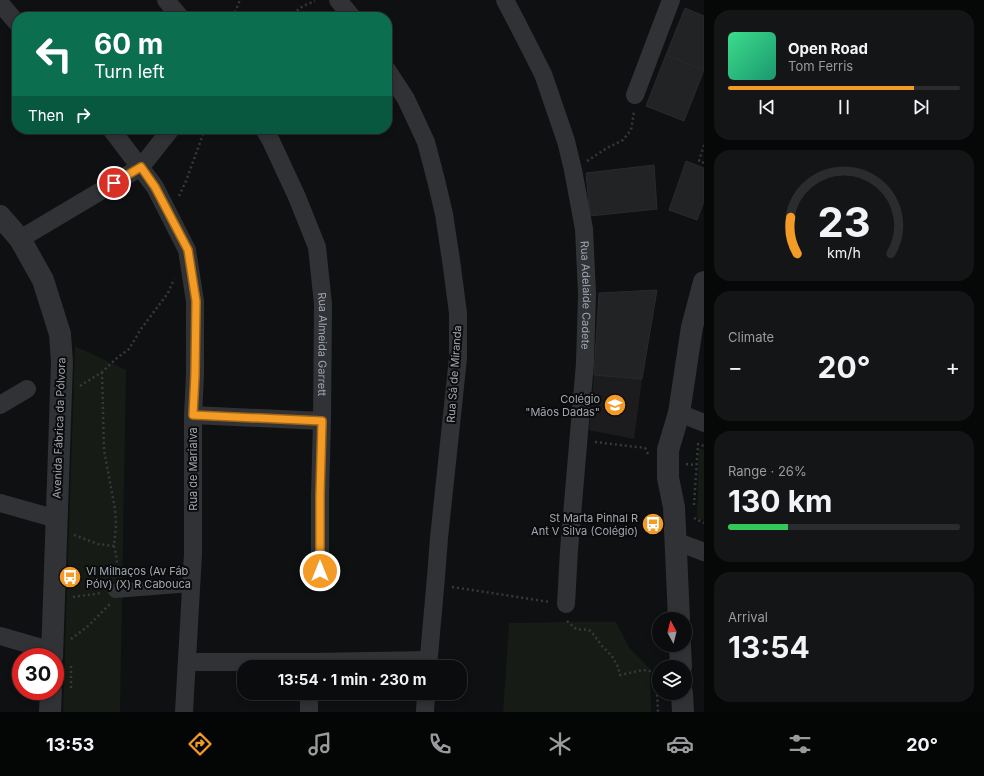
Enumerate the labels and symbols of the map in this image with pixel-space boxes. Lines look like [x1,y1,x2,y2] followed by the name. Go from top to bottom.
[97,166,131,200] pin
[578,240,594,350] street label: Rua Adelaide Cadete
[315,292,330,397] street label: Rua Almeida Garrett
[444,325,464,423] street label: Rua Sá de Miranda
[50,357,68,499] street label: Avenida Fábrica da Pólvora
[525,392,600,419] place label: Colégio "Mãos Dadas"
[602,392,628,418] school or university icon: Colégio "Mãos Dadas"
[186,427,200,511] street label: Rua de Marialva
[531,511,638,538] place label: St Marta Pinhal R Ant V Silva (Colégio)
[640,511,666,537] bus stop icon: St Marta Pinhal R Ant V Silva (Colégio)
[299,550,341,592] position arrow
[57,564,83,590] bus stop icon: Vl Milhaços (Av Fáb Pólv) (X) R Cabouca
[86,564,191,591] place label: Vl Milhaços (Av Fáb Pólv) (X) R Cabouca
[652,612,692,652] north arrow
[12,648,64,700] speed limit sign: 30

